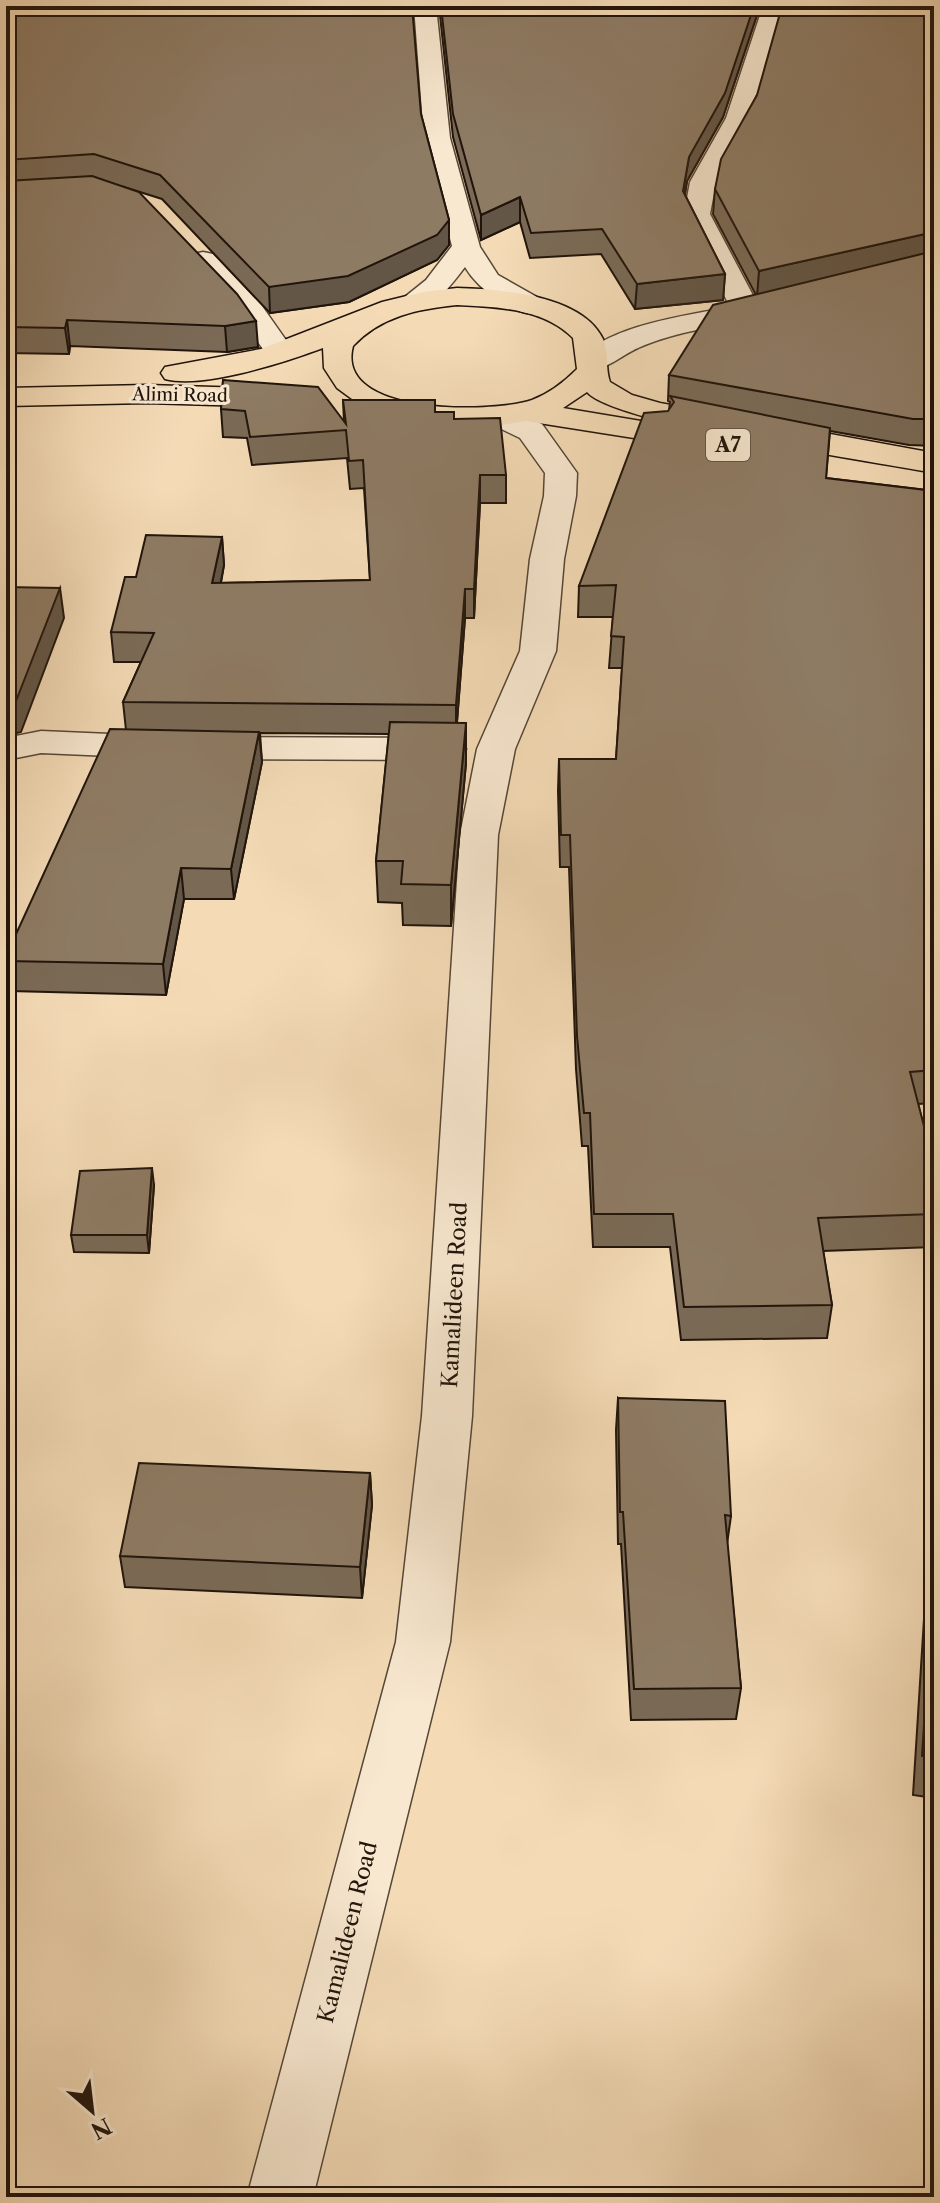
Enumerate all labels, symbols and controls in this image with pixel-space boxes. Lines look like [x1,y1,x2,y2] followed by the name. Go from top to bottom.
[131,383,228,407] street label: Alimi Road
[706,429,750,461] road number: A7
[436,1201,473,1389] street label: Kamalideen Road
[312,1839,383,2026] street label: Kamalideen Road
[52,2071,132,2151] north arrow
[86,2112,116,2145] text: N

